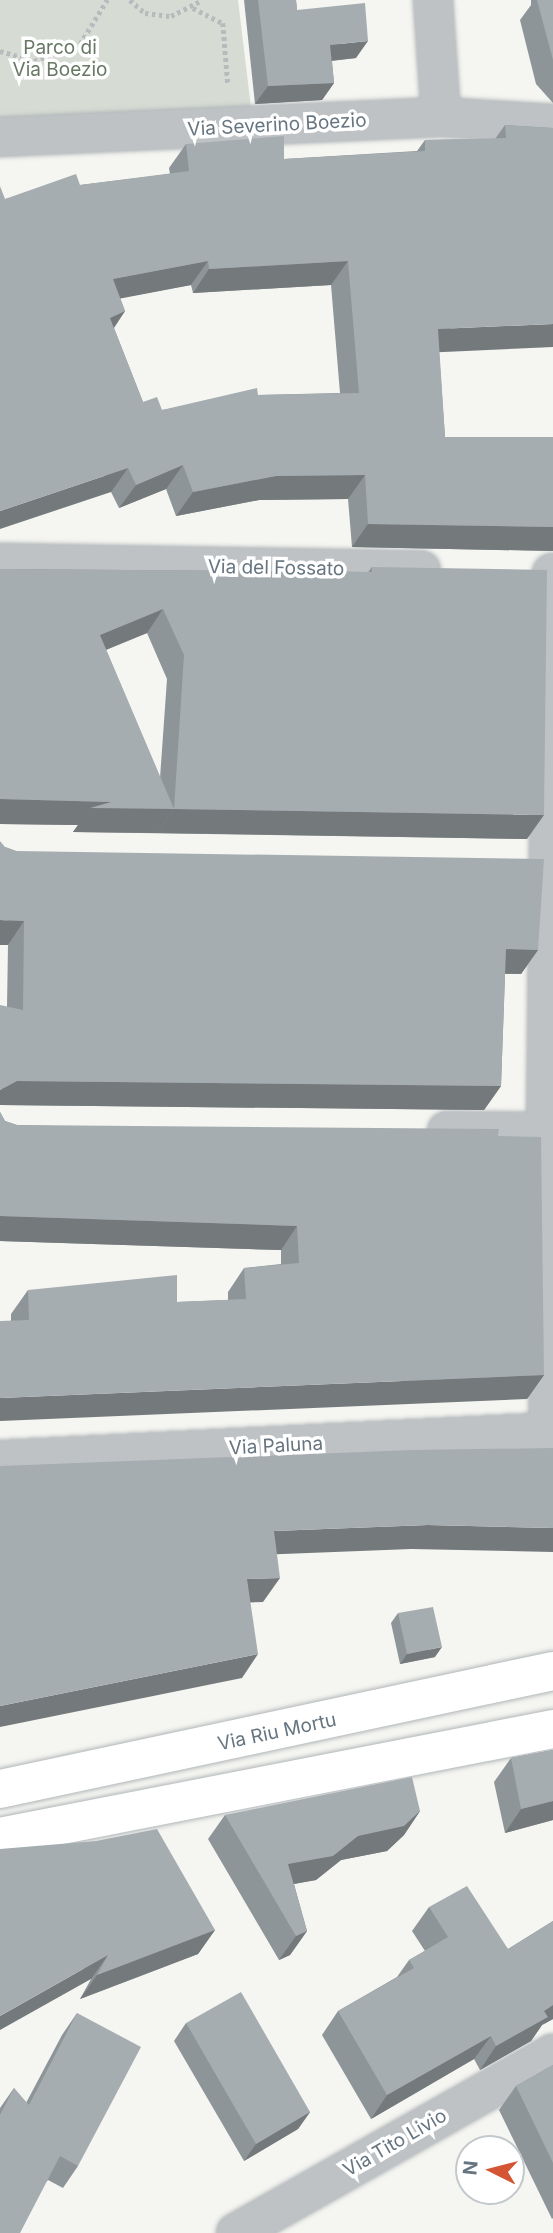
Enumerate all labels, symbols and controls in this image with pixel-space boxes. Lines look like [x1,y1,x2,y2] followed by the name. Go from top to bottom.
[13,37,107,81] park label: Parco di Via Boezio
[187,109,367,141] street label: Via Severino Boezio
[208,555,344,581] street label: Via del Fossato
[228,1432,324,1460] street label: Via Paluna
[216,1708,338,1756] street label: Via Riu Mortu
[339,2104,451,2182] street label: Via Tito Livio
[455,2135,525,2205] north arrow
[458,2160,483,2176] text: N

